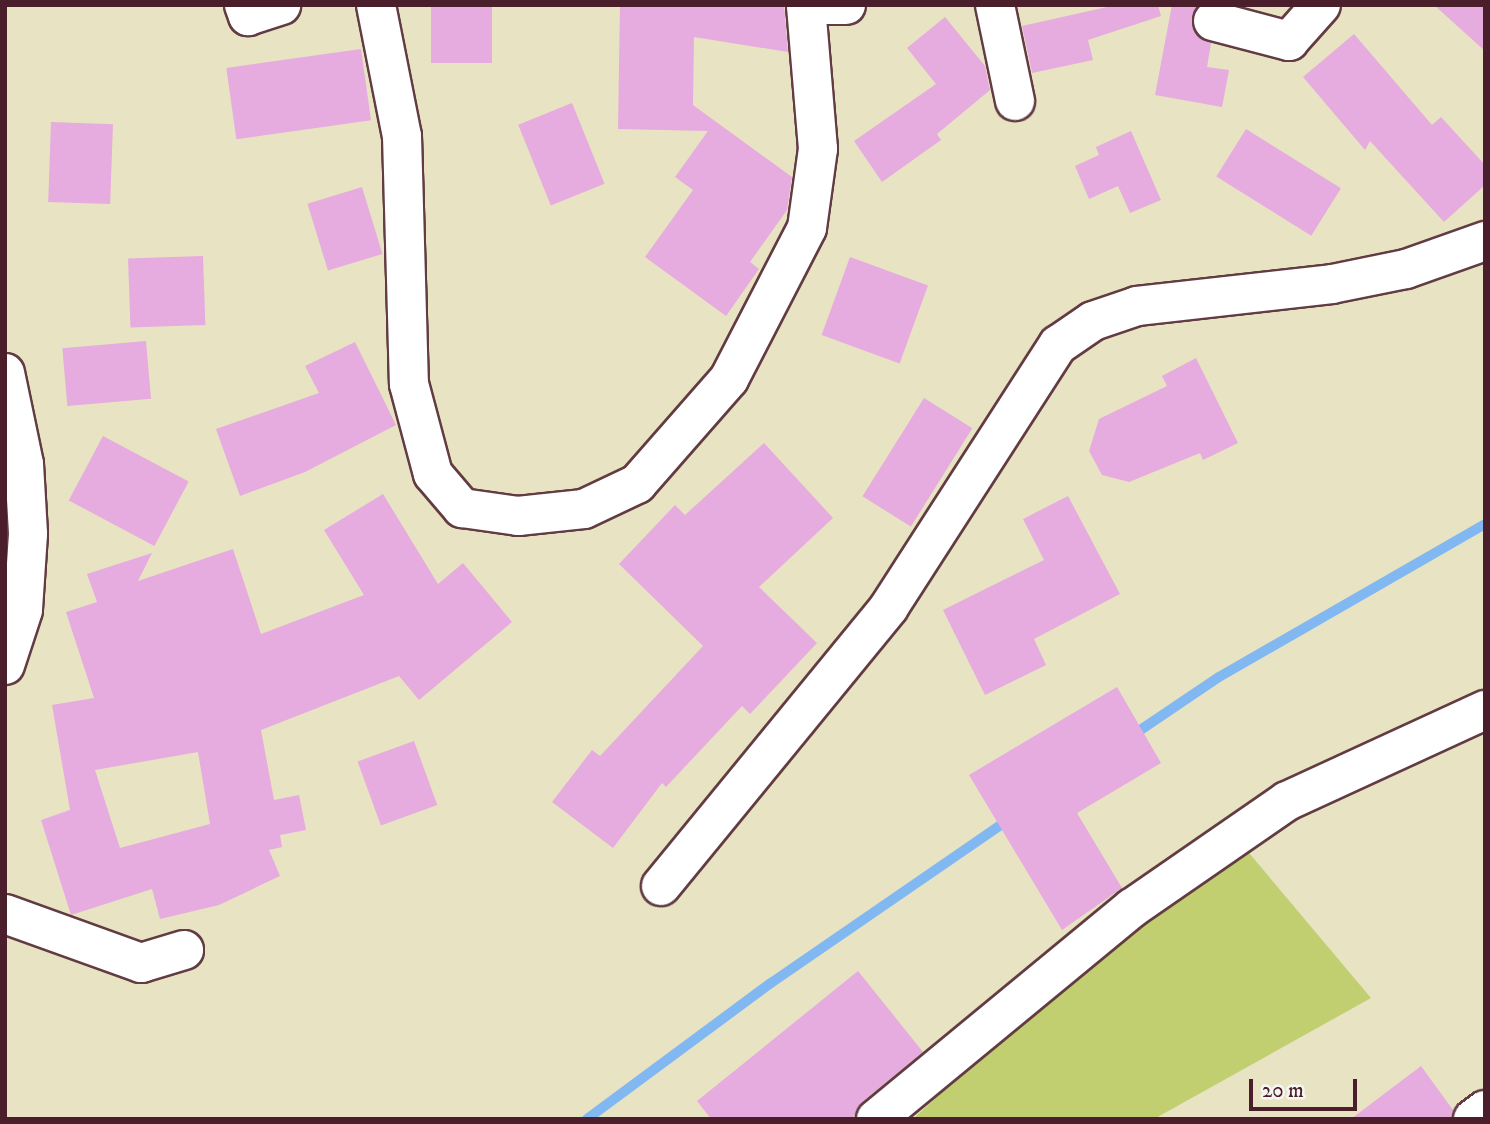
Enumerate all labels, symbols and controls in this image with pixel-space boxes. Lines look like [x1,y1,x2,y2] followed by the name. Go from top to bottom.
[1252,1064,1360,1108] scale bar
[1262,1078,1304,1104] text: 20 m

